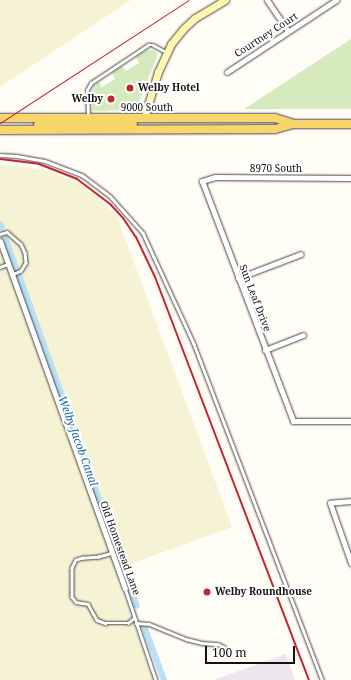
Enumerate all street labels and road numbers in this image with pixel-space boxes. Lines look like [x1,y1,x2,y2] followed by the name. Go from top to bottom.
[232,10,300,60] street label: Courtney Court
[121,102,173,114] street label: 9000 South
[250,163,302,175] street label: 8970 South
[237,263,273,333] street label: Sun Leaf Drive
[97,499,143,597] street label: Old Homestead Lane

